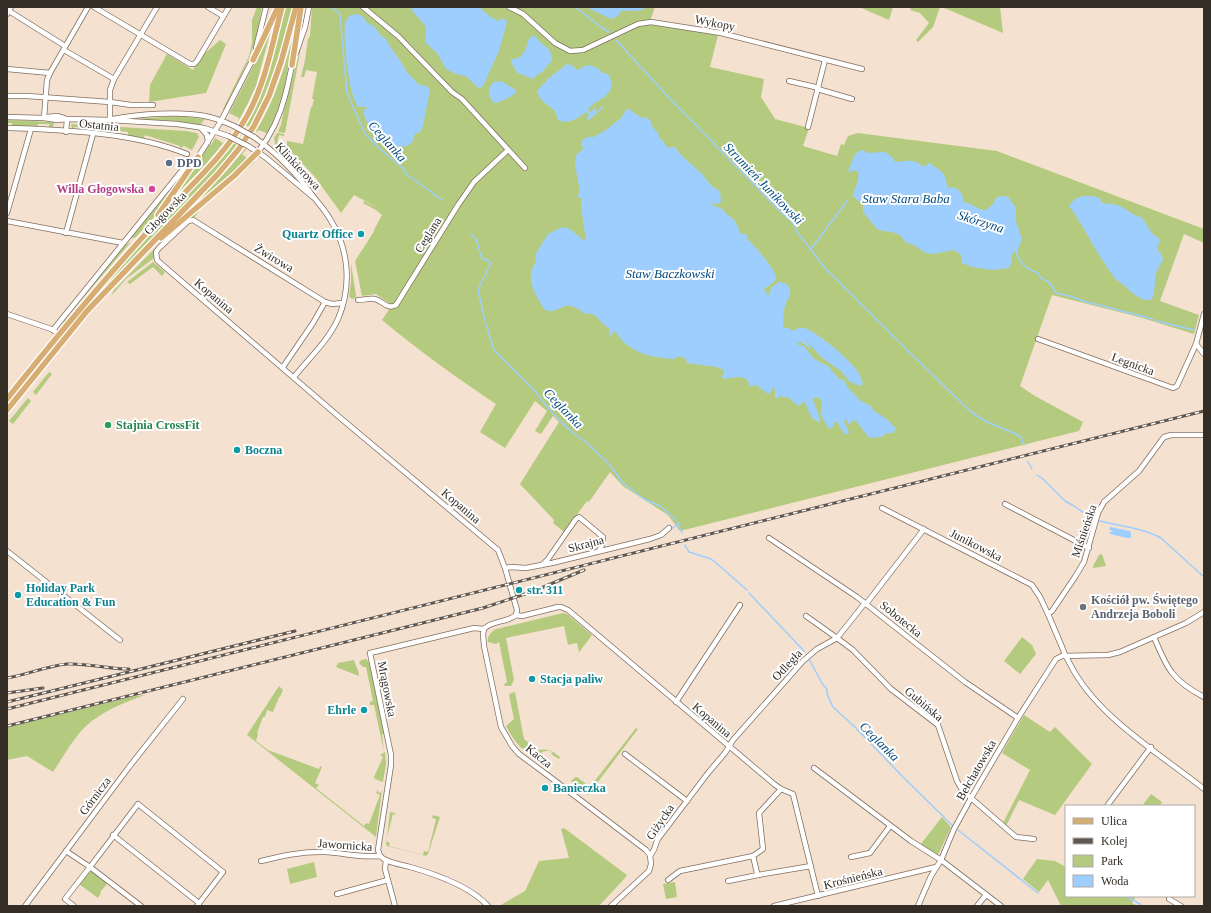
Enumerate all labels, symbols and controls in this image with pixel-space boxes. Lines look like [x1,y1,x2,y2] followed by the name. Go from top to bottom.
[694,12,736,34] street label: Wykopy
[78,116,120,134] street label: Ostatnia
[365,118,410,165] water label: Ceglanka
[272,139,324,193] street label: Klinkierowa
[721,139,807,228] water label: Strumień Junikowski
[177,156,202,170] place label: DPD
[164,158,174,168] marker: DPD
[57,182,144,196] place label: Willa Głogowska
[147,184,157,194] marker: Willa Głogowska
[141,188,189,238] street label: Głogowska
[862,191,950,206] water label: Staw Stara Baba
[956,207,1006,236] water label: Skórzyna
[412,214,445,255] street label: Ceglana
[282,227,354,241] place label: Quartz Office
[356,229,366,239] marker: Quartz Office
[252,241,297,276] street label: Żwirowa
[625,266,715,281] water label: Staw Baczkowski
[192,276,237,317] street label: Kopanina
[1110,350,1157,378] street label: Legnicka
[541,385,587,432] water label: Ceglanka
[116,418,199,432] place label: Stajnia CrossFit
[103,420,113,430] marker: Stajnia CrossFit
[245,443,282,457] place label: Boczna
[232,445,242,455] marker: Boczna
[439,486,484,527] street label: Kopanina
[1068,502,1100,559] street label: Miśnieńska
[948,526,1005,564] street label: Junikowska
[566,532,606,556] street label: Skrajna
[26,581,116,609] place label: Holiday Park Education & Fun
[527,583,563,597] place label: str. 311
[514,585,524,595] marker: str. 311
[13,590,23,600] marker: Holiday Park Education & Fun
[1091,593,1198,621] place label: Kościół pw. Świętego Andrzeja Boboli
[877,598,925,641] street label: Sobotecka
[1078,602,1088,612] marker: Kościół pw. Świętego Andrzeja Boboli
[769,646,806,684] street label: Odległa
[375,660,399,719] street label: Mrągowska
[540,672,603,686] place label: Stacja paliw
[527,674,537,684] marker: Stacja paliw
[902,684,947,725] street label: Gubińska
[690,700,735,741] street label: Kopanina
[327,703,357,717] place label: Ehrle
[359,705,369,715] marker: Ehrle
[857,718,903,765] water label: Ceglanka
[953,737,999,803] street label: Bełchatowska
[523,741,556,771] street label: Kacza
[76,774,114,818] street label: Górnicza
[553,781,606,795] place label: Banieczka
[540,783,550,793] marker: Banieczka
[643,801,677,842] street label: Giżycka
[1065,805,1195,897] legend
[1101,814,1128,828] text: Ulica
[1101,834,1128,848] text: Kolej
[317,836,373,854] street label: Jawornicka
[1101,854,1123,868] text: Park
[822,864,884,892] street label: Krośnieńska
[1101,874,1129,888] text: Woda

